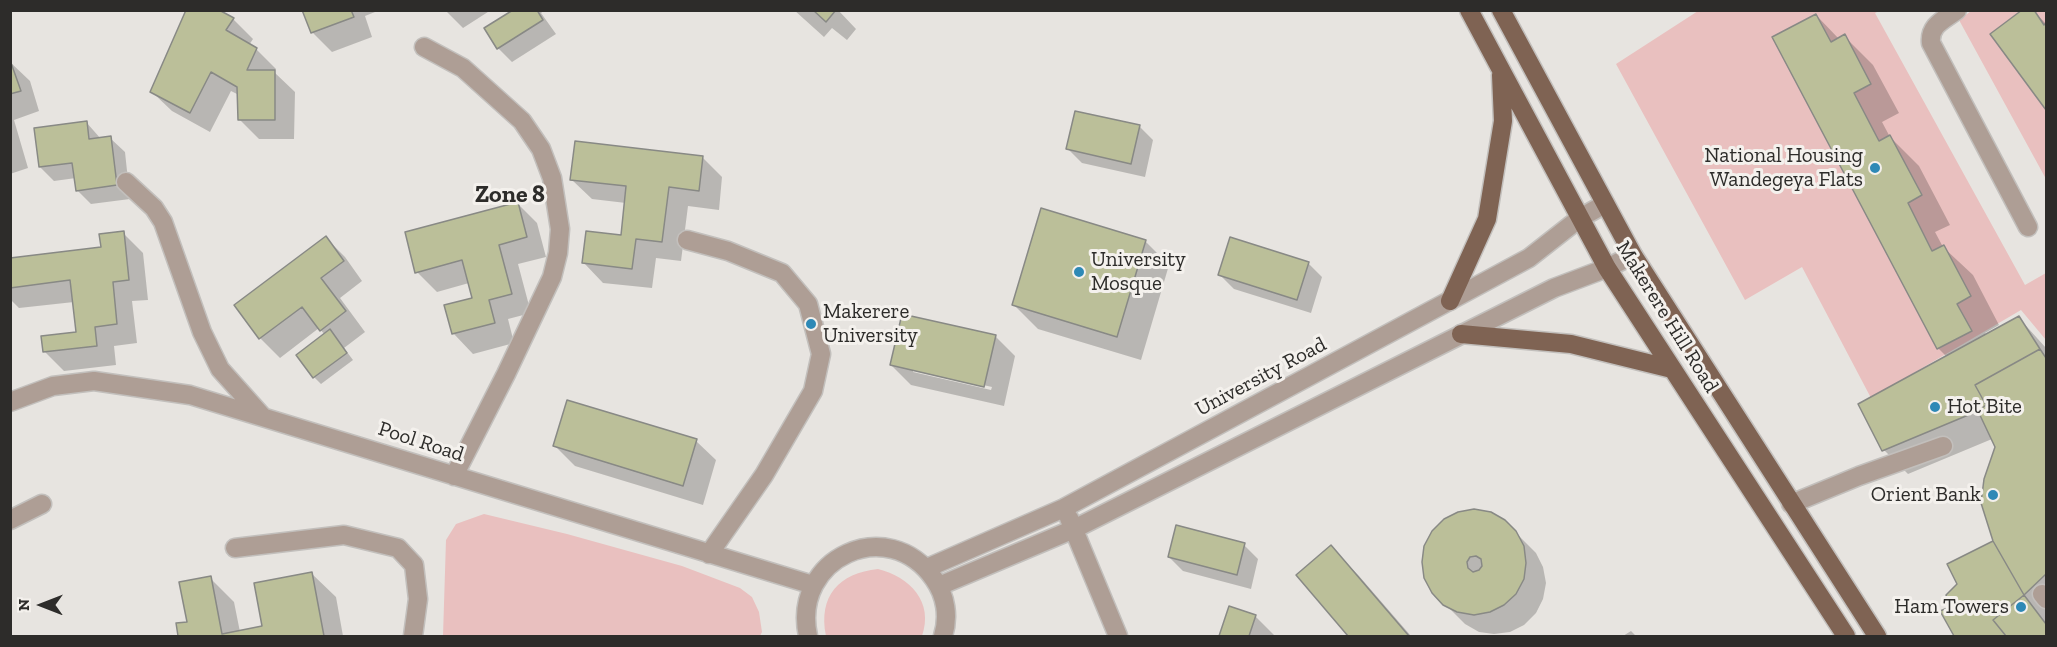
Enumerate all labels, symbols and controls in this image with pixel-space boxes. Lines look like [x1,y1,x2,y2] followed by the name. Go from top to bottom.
[1704,143,1863,193] place label: National Housing Wandegeya Flats
[1868,161,1882,175] marker: National Housing Wandegeya Flats
[475,181,545,209] district label: Zone 8
[1610,237,1724,397] street label: Makerere Hill Road
[1091,247,1186,297] place label: University Mosque
[1072,265,1086,279] marker: University Mosque
[823,299,918,349] place label: Makerere University
[804,317,818,331] marker: Makerere University
[1191,332,1331,422] street label: University Road
[1947,394,2022,420] place label: Hot Bite
[1928,400,1942,414] marker: Hot Bite
[375,416,467,468] street label: Pool Road
[1871,482,1981,508] place label: Orient Bank
[1986,488,2000,502] marker: Orient Bank
[12,575,72,635] north arrow
[1894,594,2009,620] place label: Ham Towers
[14,599,33,611] text: N
[2014,600,2028,614] marker: Ham Towers

